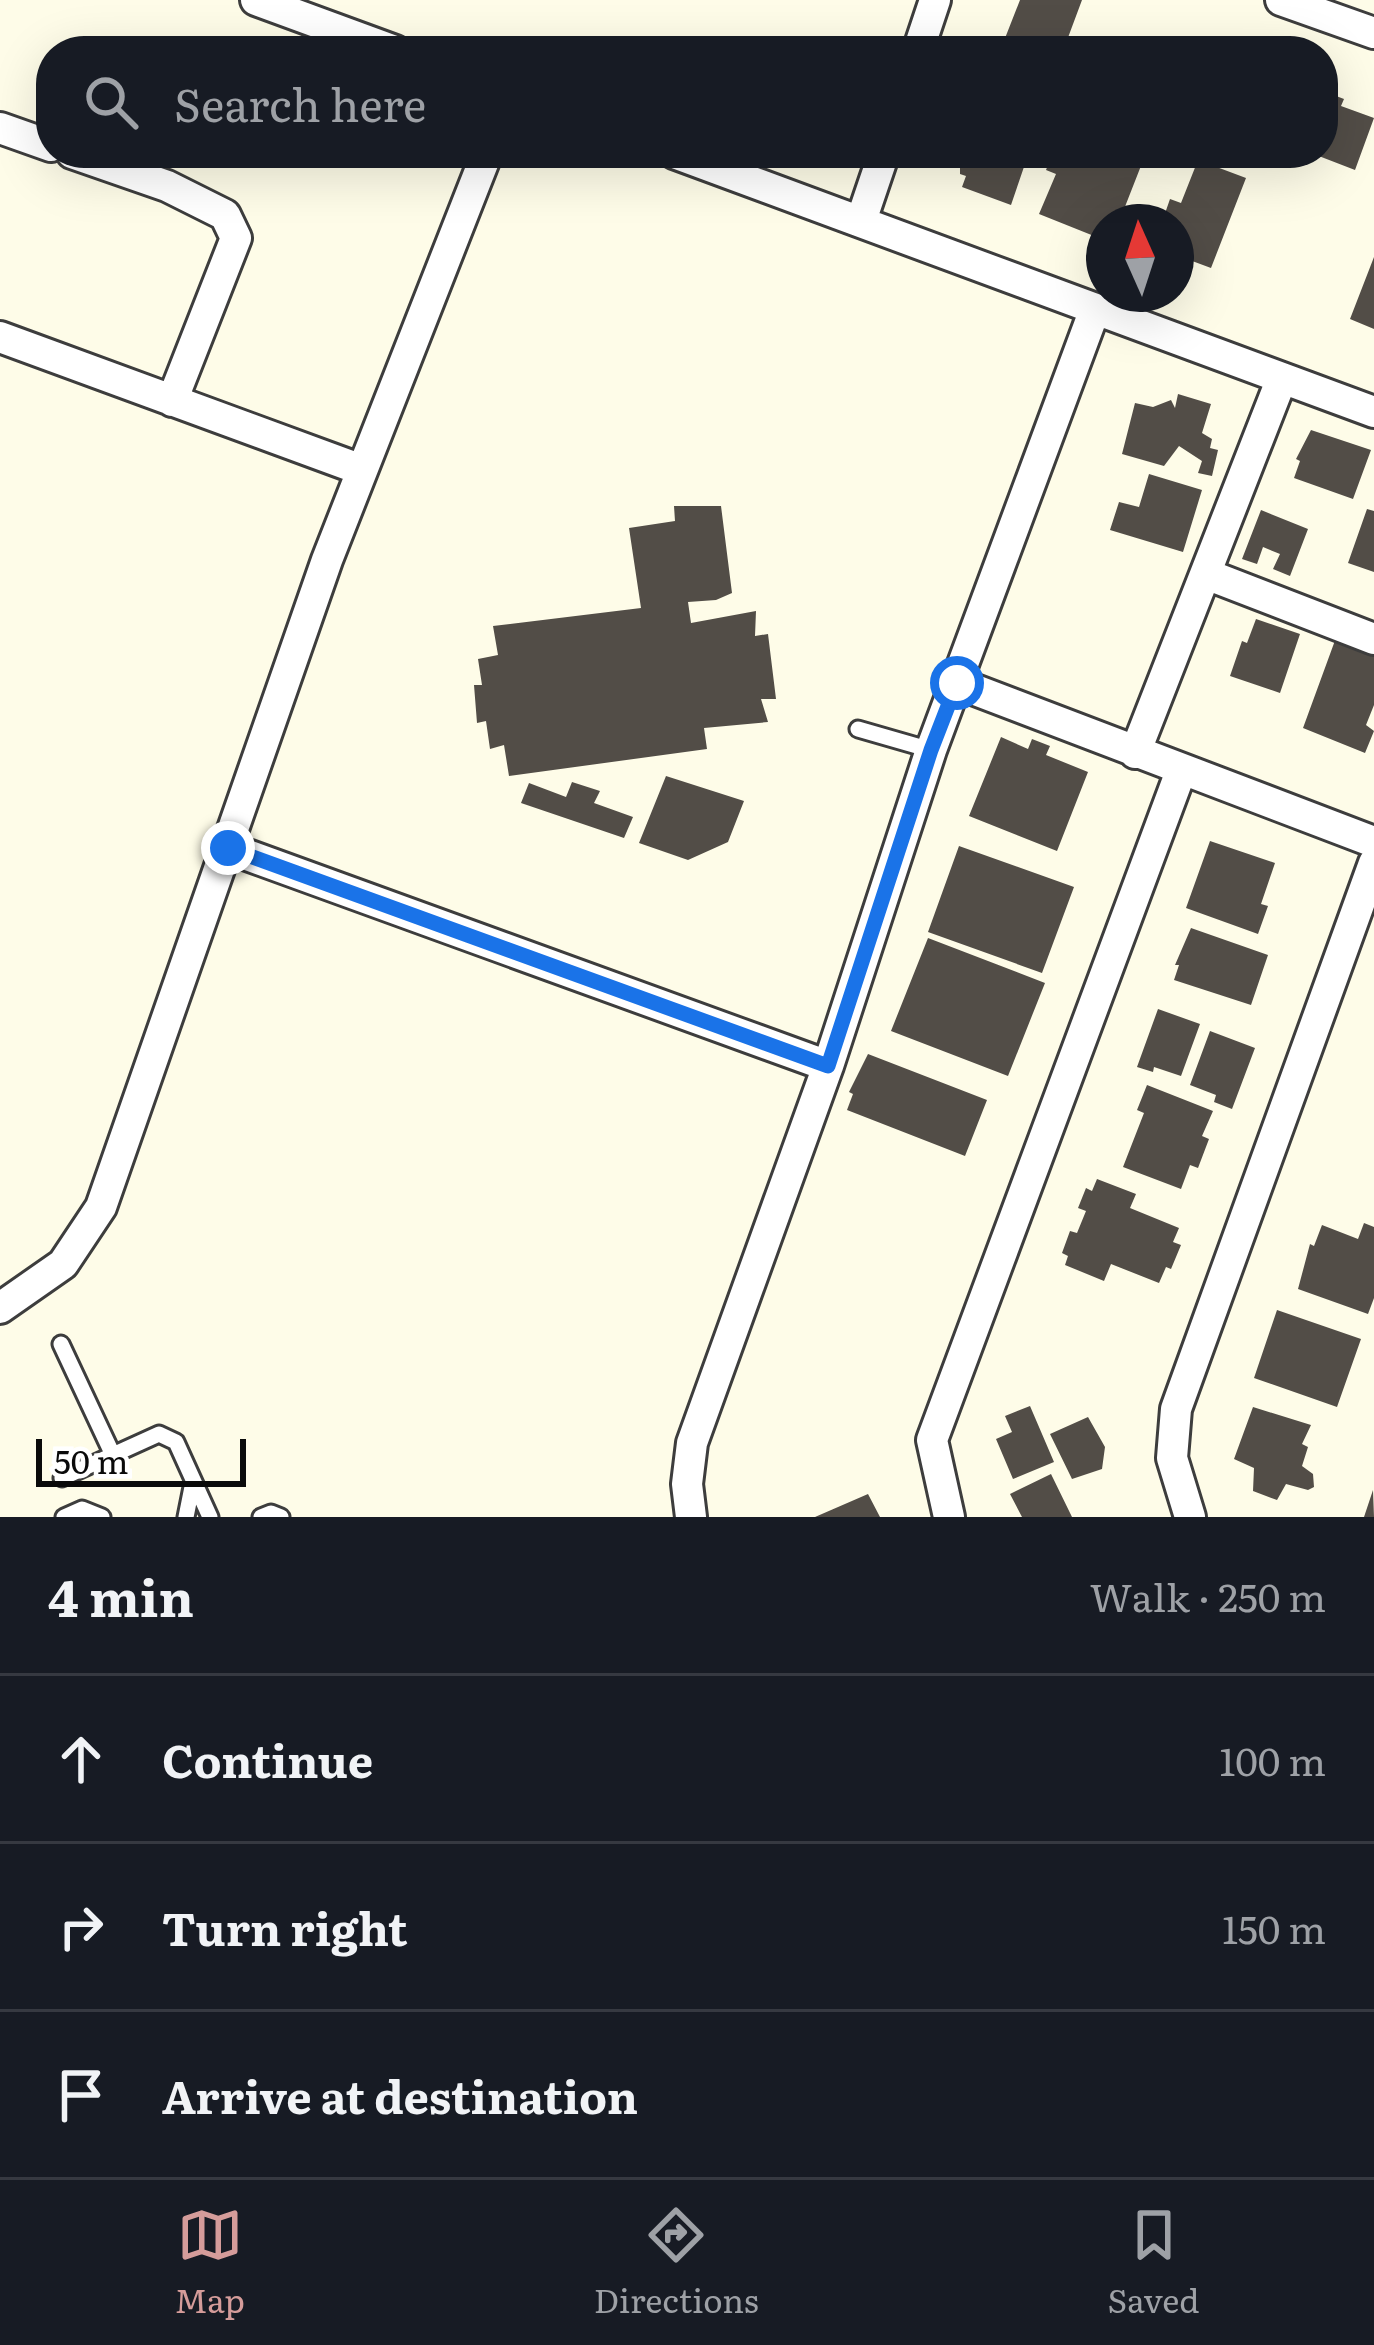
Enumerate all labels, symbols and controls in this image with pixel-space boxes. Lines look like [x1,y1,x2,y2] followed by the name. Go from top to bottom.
[36,36,1338,168] search box
[78,69,144,135] icon: search
[174,69,426,136] text: Search here
[1086,204,1194,312] north arrow
[930,656,984,710] route start
[201,821,255,875] route end
[36,1433,246,1486] scale bar
[54,1435,128,1484] text: 50 m
[48,1557,194,1633] text: 4 min
[1090,1566,1326,1624] text: Walk · 250 m
[162,1725,373,1792] text: Continue
[48,1726,114,1792] icon: ahead
[1219,1730,1326,1788] text: 100 m
[162,1893,408,1960] text: Turn right
[48,1894,114,1960] icon: right
[1222,1898,1326,1956] text: 150 m
[162,2061,638,2128] text: Arrive at destination
[48,2062,114,2128] icon: arrive
[174,2202,245,2323] tab: Map
[594,2202,759,2323] tab: Directions
[1108,2202,1200,2323] tab: Saved

